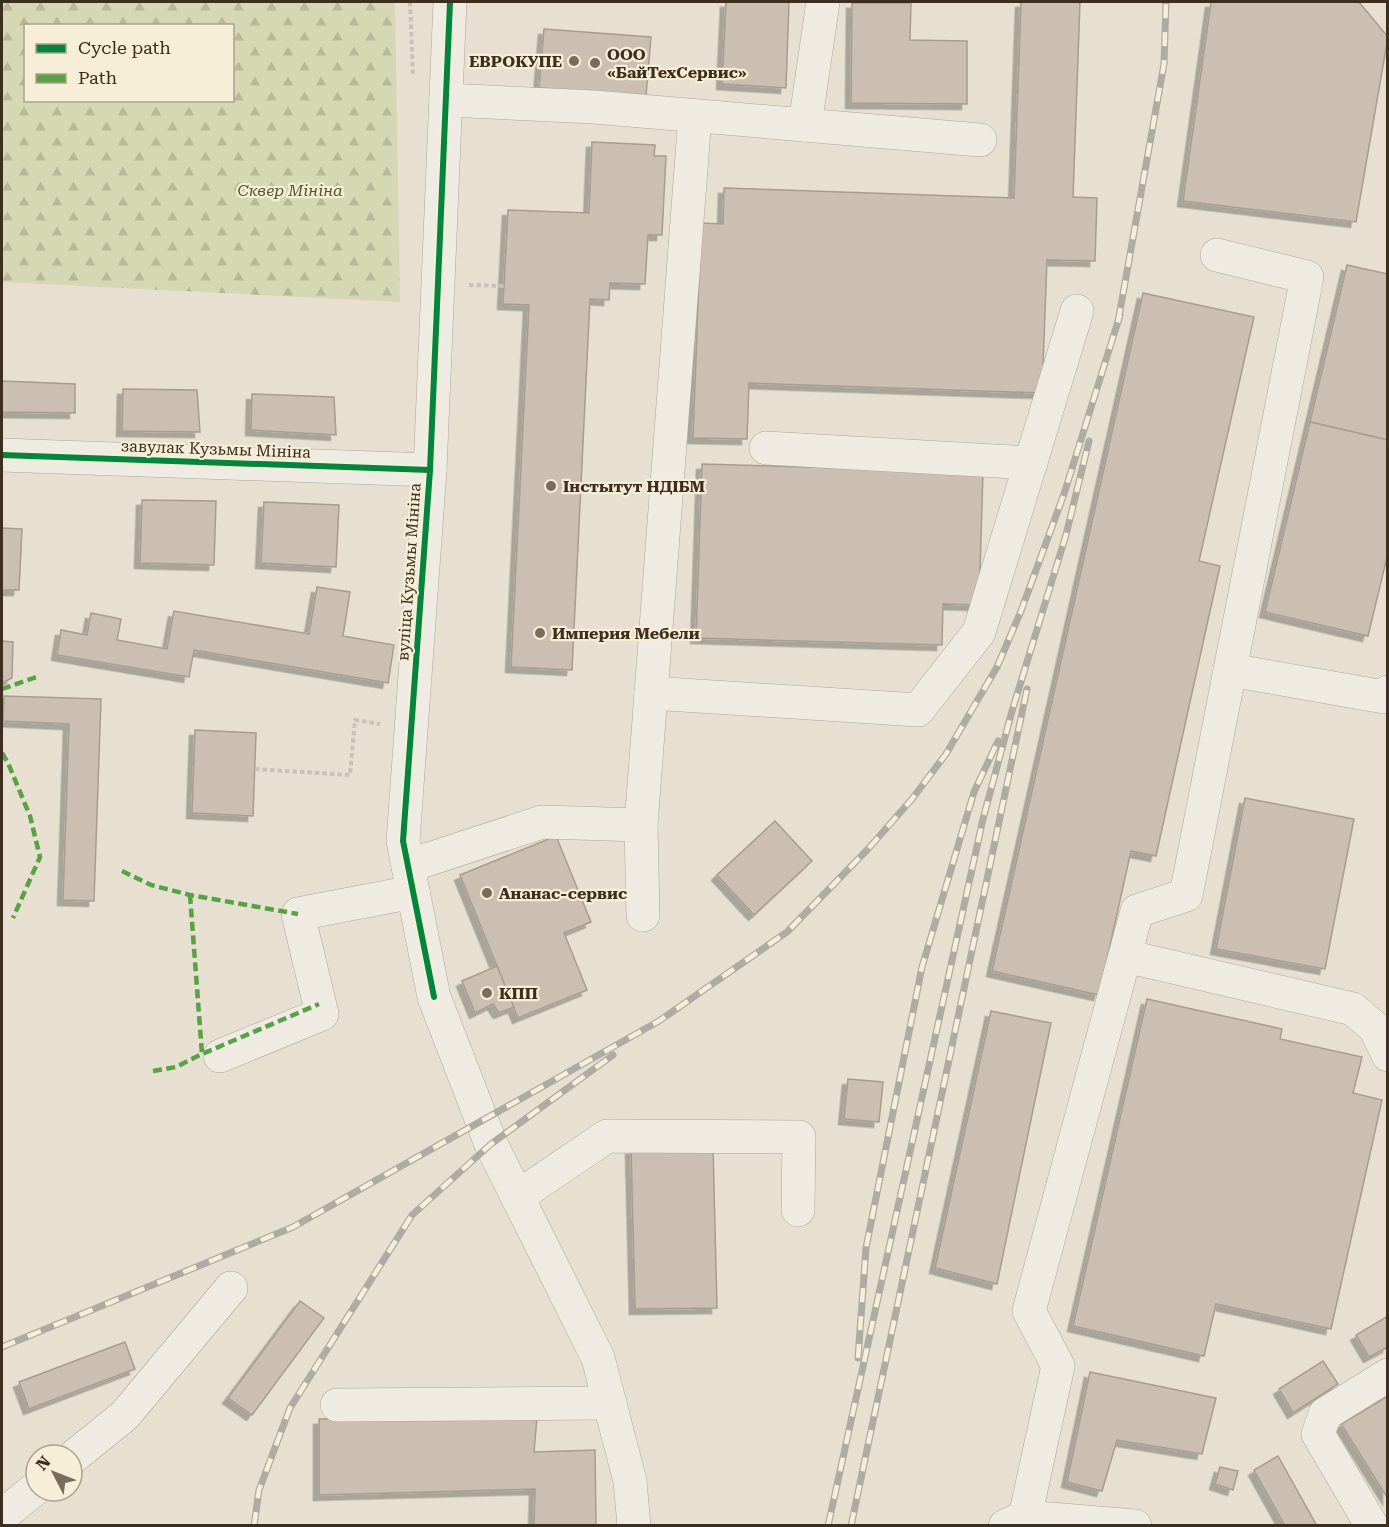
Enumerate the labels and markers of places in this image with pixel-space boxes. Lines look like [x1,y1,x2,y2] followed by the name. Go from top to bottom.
[607,45,747,82] place label: ООО «БайТехСервис»
[469,52,562,71] place label: ЕВРОКУПЕ
[567,54,581,68] marker: ЕВРОКУПЕ
[588,56,602,70] marker: ООО «БайТехСервис»
[563,477,705,496] place label: Інстытут НДІБМ
[544,479,558,493] marker: Інстытут НДІБМ
[552,624,700,643] place label: Империя Мебели
[533,626,547,640] marker: Империя Мебели
[499,884,627,903] place label: Ананас-сервис
[480,886,494,900] marker: Ананас-сервис
[499,984,538,1003] place label: КПП
[480,986,494,1000] marker: КПП

